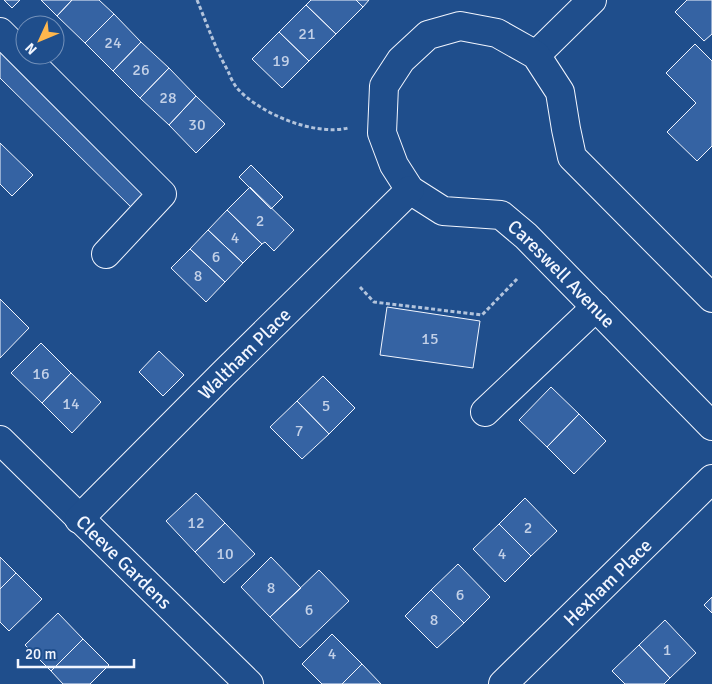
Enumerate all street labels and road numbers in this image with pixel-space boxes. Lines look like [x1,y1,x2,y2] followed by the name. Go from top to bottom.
[502,215,620,333] street label: Careswell Avenue
[194,303,296,405] street label: Waltham Place
[71,510,177,615] street label: Cleeve Gardens
[559,534,657,631] street label: Hexham Place

